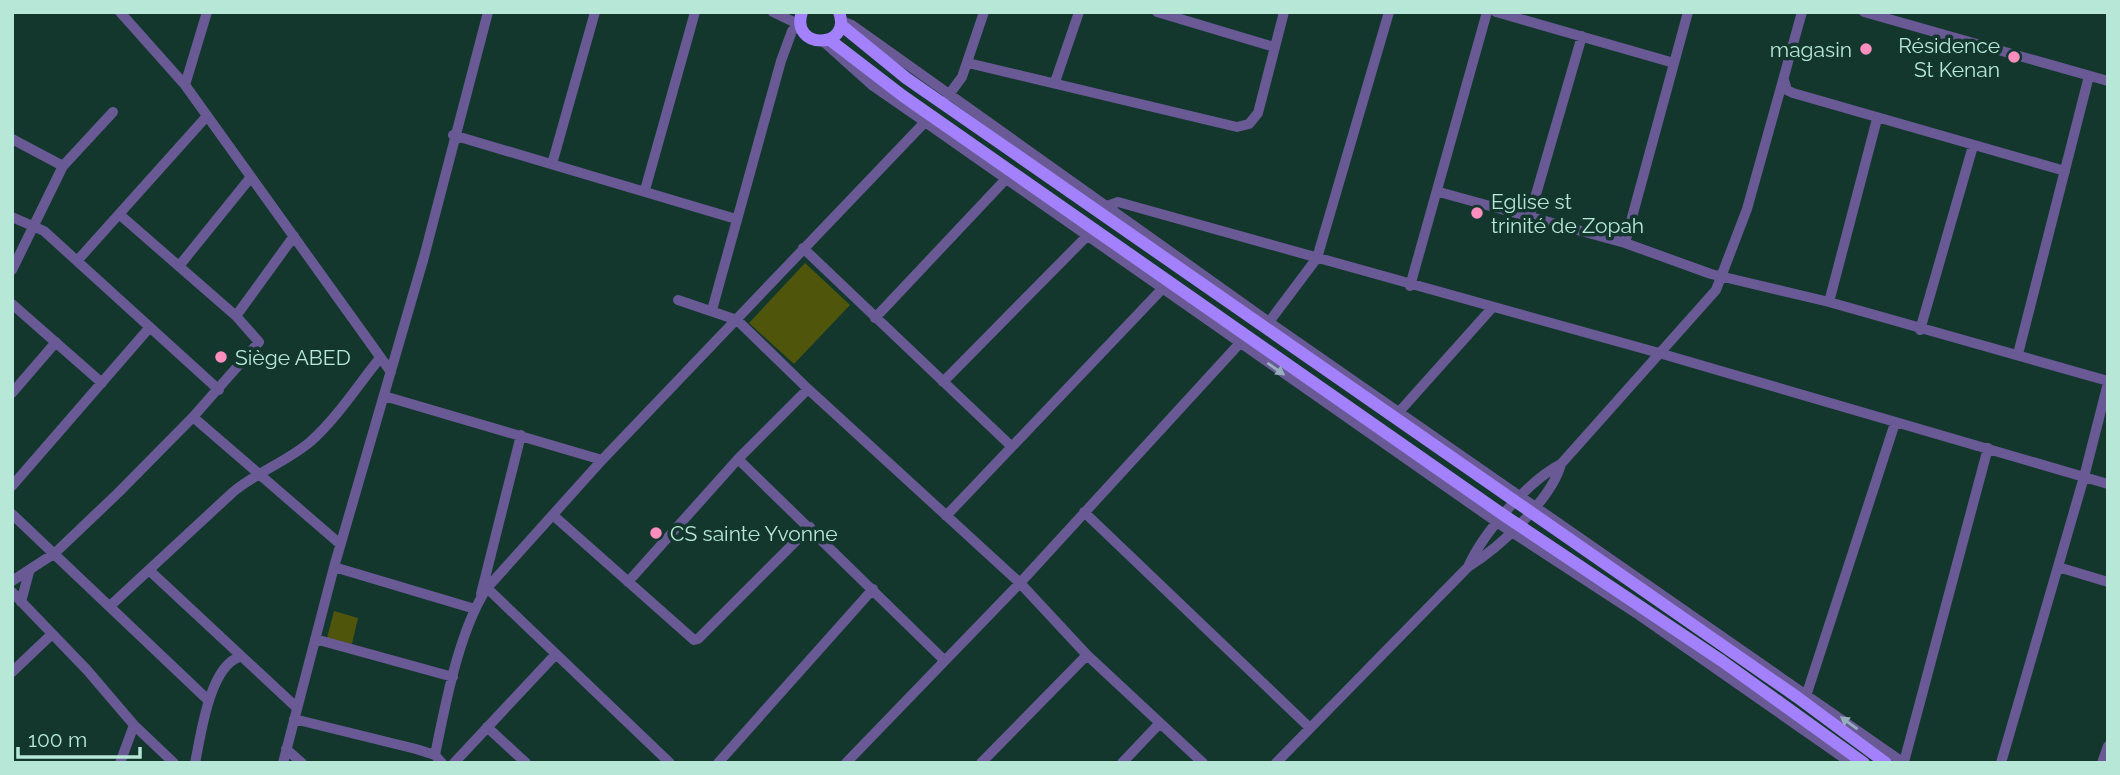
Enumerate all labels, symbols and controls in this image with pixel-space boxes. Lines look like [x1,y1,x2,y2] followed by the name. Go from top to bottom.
[1898,33,2000,82] place label: Résidence St Kenan
[1770,37,1852,62] place label: magasin
[1858,41,1874,57] marker: magasin
[2006,49,2022,65] marker: Résidence St Kenan
[1491,189,1644,238] place label: Eglise st trinité de Zopah
[1469,205,1485,221] marker: Eglise st trinité de Zopah
[235,345,351,370] place label: Siège ABED
[213,349,229,365] marker: Siège ABED
[1266,362,1286,375] one-way arrow
[670,521,838,546] place label: CS sainte Yvonne
[648,525,664,541] marker: CS sainte Yvonne
[18,716,140,760] scale bar
[1840,716,1858,730] one-way arrow
[28,727,87,752] text: 100 m

